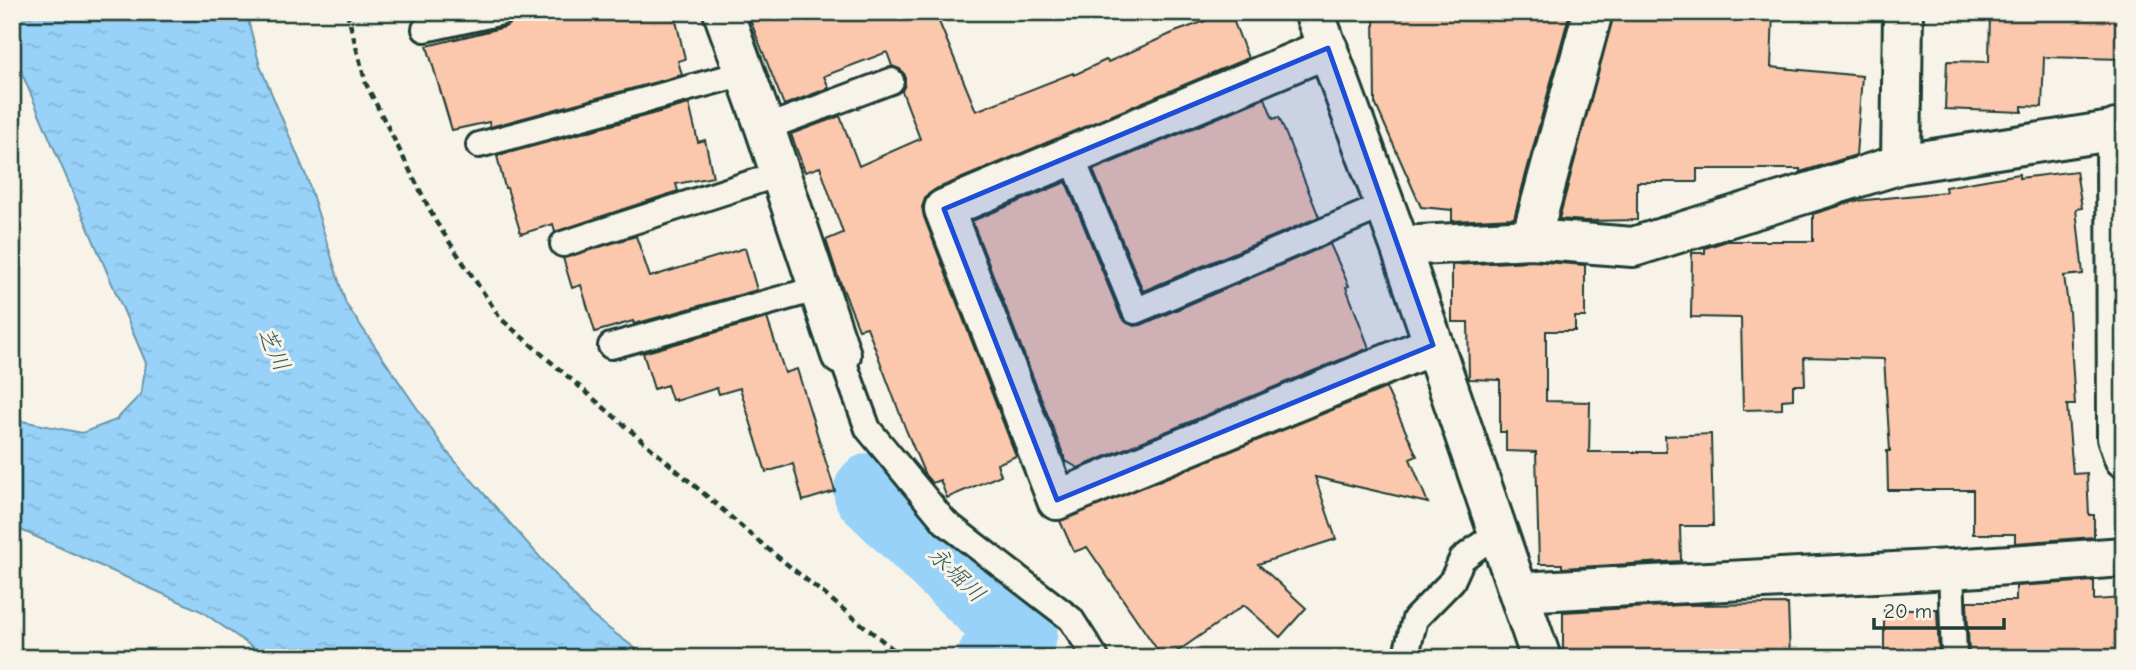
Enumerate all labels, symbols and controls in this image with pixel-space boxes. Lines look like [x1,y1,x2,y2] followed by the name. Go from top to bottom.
[251,323,296,376] water label: 芝川
[922,541,991,608] water label: 永堀川
[1874,586,2003,630] scale bar
[1884,599,1932,623] text: 20 m

